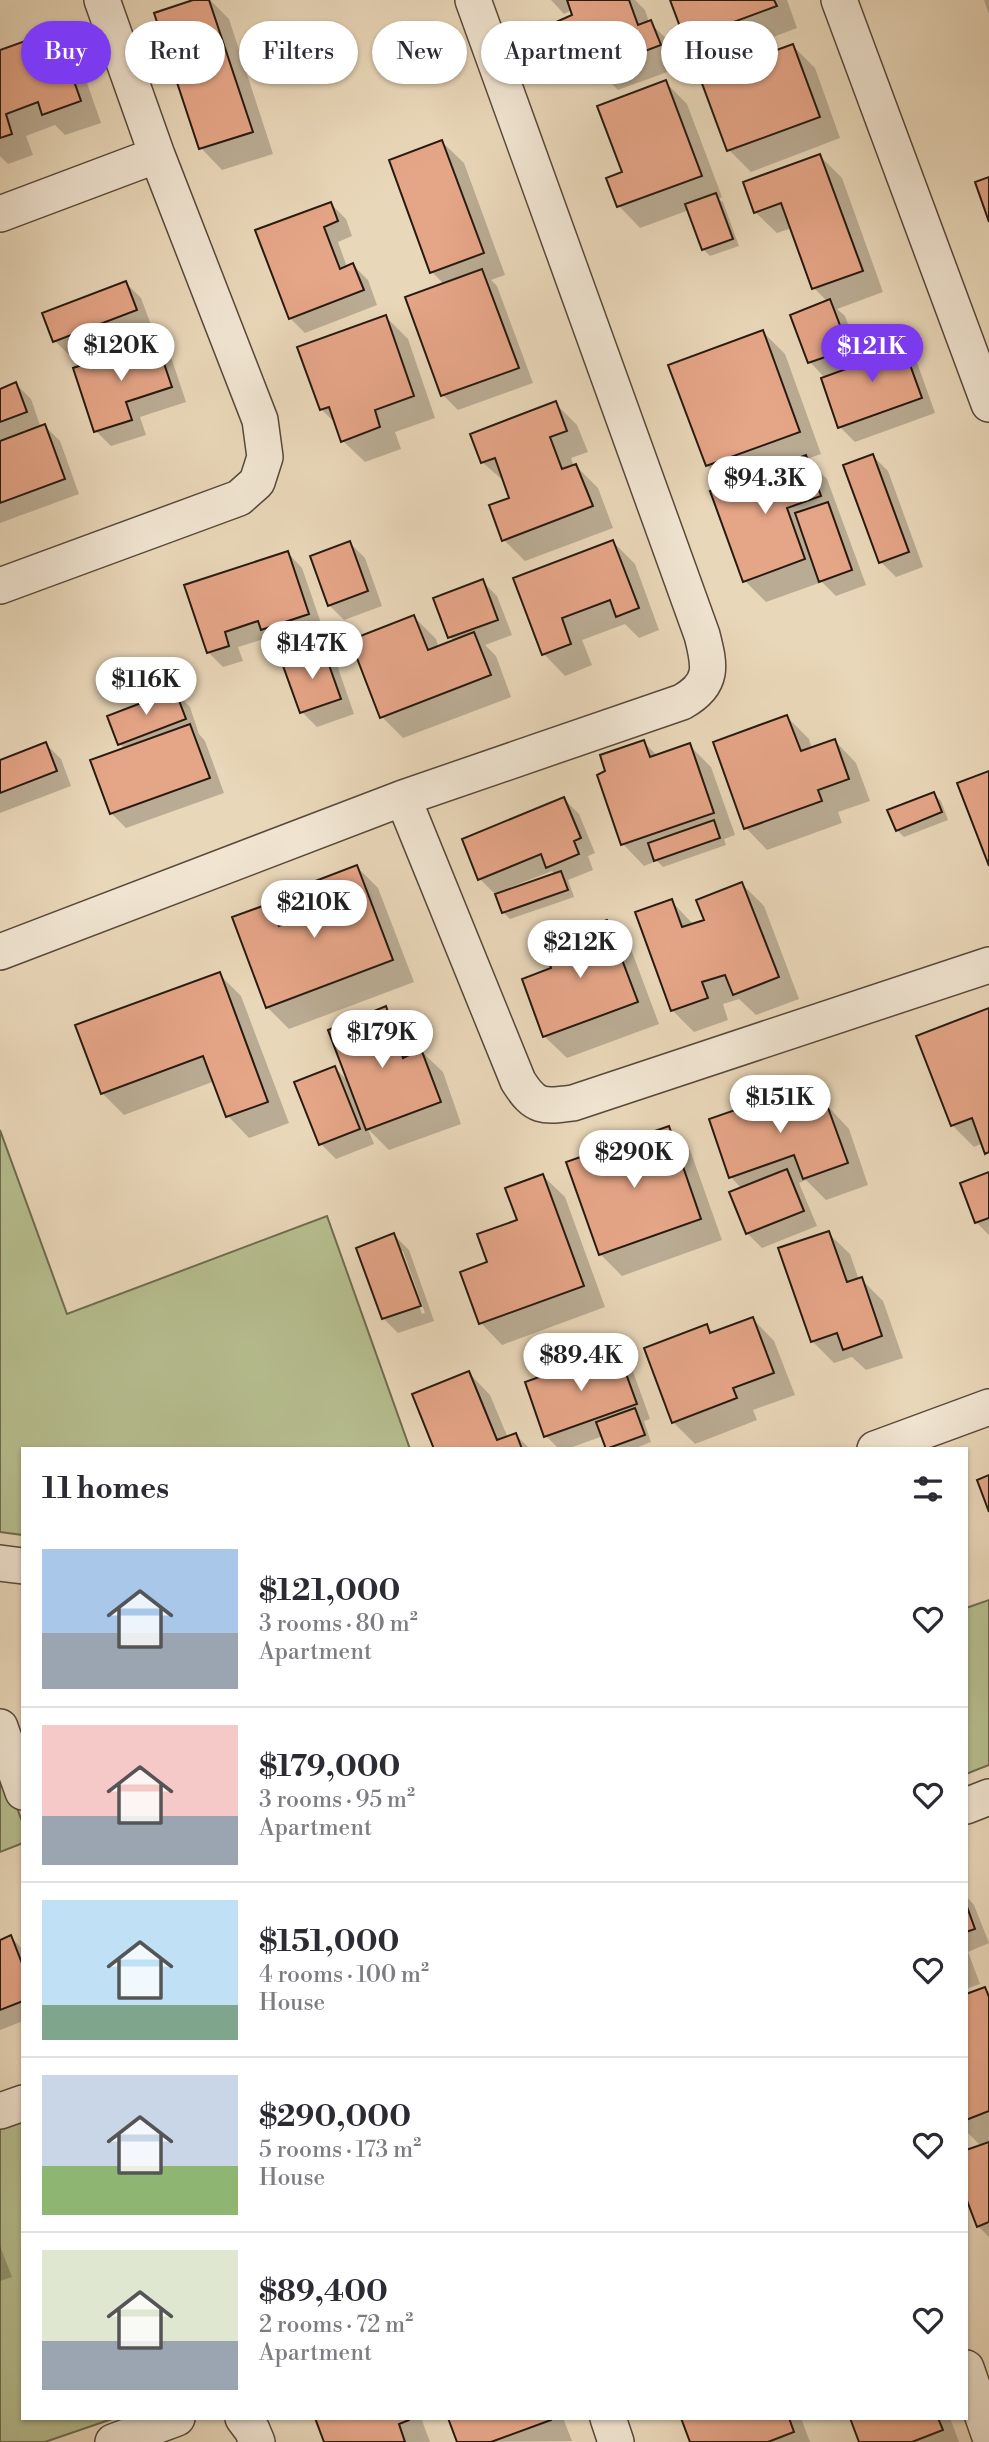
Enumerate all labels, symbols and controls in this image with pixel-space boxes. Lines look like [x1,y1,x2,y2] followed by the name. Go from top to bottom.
[21,21,111,84] chip: Buy
[125,21,225,84] chip: Rent
[239,21,358,84] chip: Filters
[372,21,467,84] chip: New
[481,21,647,84] chip: Apartment
[661,21,778,84] chip: House
[72,324,170,383] pin: $120K
[823,324,921,384] pin: $121K
[84,332,158,360] text: $120K
[837,333,907,361] text: $121K
[708,456,822,516] pin: $94.3K
[724,465,806,493] text: $94.3K
[263,622,361,681] pin: $147K
[277,630,347,658] text: $147K
[97,658,195,717] pin: $116K
[112,666,180,694] text: $116K
[265,880,363,940] pin: $210K
[277,889,351,917] text: $210K
[531,920,629,980] pin: $212K
[544,929,616,957] text: $212K
[333,1010,431,1070] pin: $179K
[347,1019,417,1047] text: $179K
[731,1076,829,1135] pin: $151K
[746,1084,814,1112] text: $151K
[585,1130,683,1190] pin: $290K
[595,1139,673,1167] text: $290K
[524,1334,638,1393] pin: $89.4K
[539,1342,623,1370] text: $89.4K
[42,1470,169,1508] text: 11 homes
[909,1470,947,1508] icon: filters
[259,1572,400,1610] text: $121,000
[98,1577,182,1661] icon: home
[909,1600,947,1638] icon: heart
[259,1610,418,1638] text: 3 rooms · 80 m²
[259,1638,372,1666] text: Apartment
[259,1748,400,1786] text: $179,000
[98,1753,182,1837] icon: home
[909,1776,947,1814] icon: heart
[259,1786,415,1814] text: 3 rooms · 95 m²
[259,1814,372,1842] text: Apartment
[259,1923,399,1961] text: $151,000
[98,1928,182,2012] icon: home
[909,1951,947,1989] icon: heart
[259,1961,429,1989] text: 4 rooms · 100 m²
[259,1989,325,2017] text: House
[259,2098,411,2136] text: $290,000
[98,2103,182,2187] icon: home
[909,2126,947,2164] icon: heart
[259,2136,421,2164] text: 5 rooms · 173 m²
[259,2164,325,2192] text: House
[259,2273,388,2311] text: $89,400
[98,2278,182,2362] icon: home
[909,2301,947,2339] icon: heart
[259,2311,413,2339] text: 2 rooms · 72 m²
[259,2339,372,2367] text: Apartment

